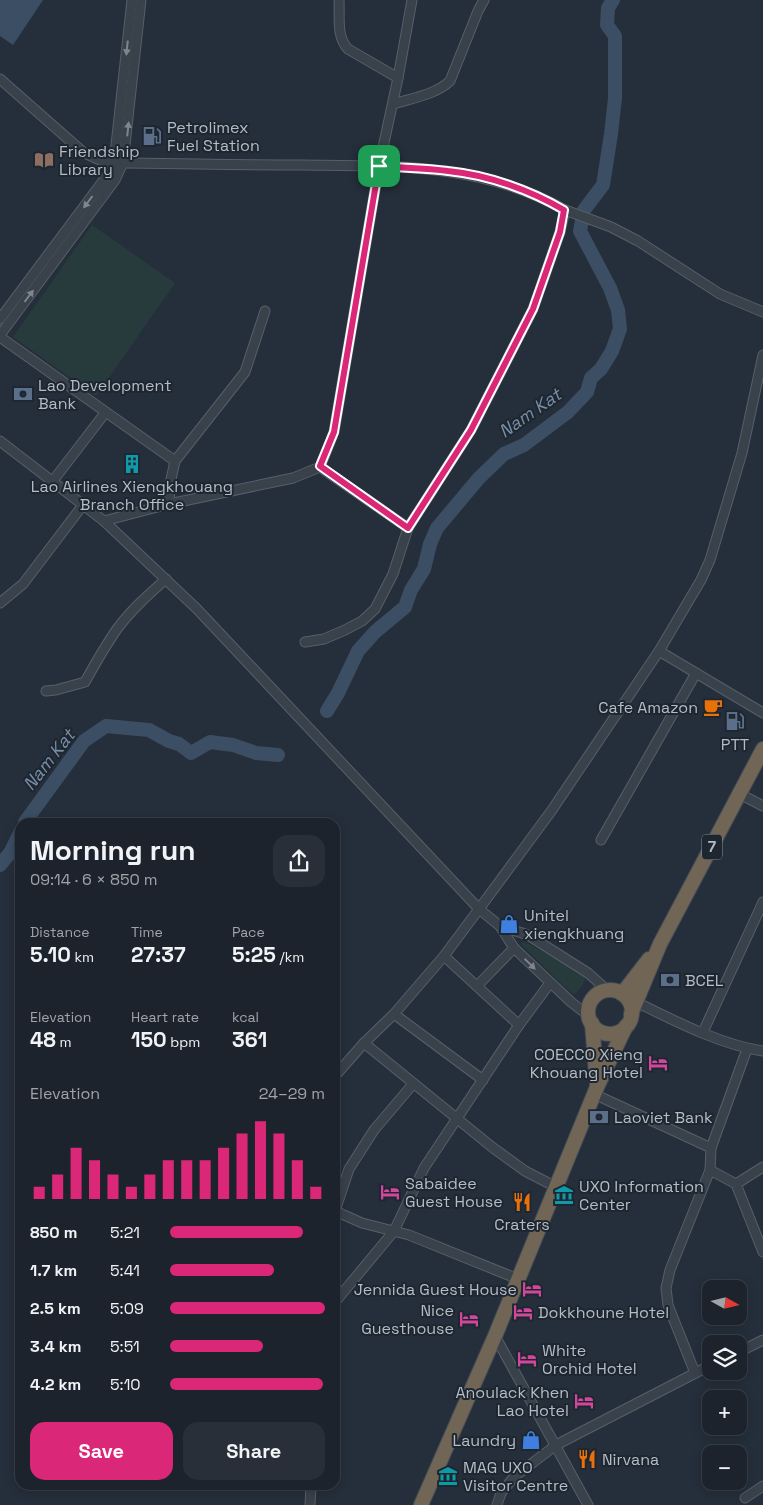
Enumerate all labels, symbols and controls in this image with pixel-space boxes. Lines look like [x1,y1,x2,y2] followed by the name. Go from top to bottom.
[123,41,131,57] one-way arrow
[167,117,260,156] place label: Petrolimex Fuel Station
[124,121,132,137] one-way arrow
[141,125,163,147] fuel station icon: Petrolimex Fuel Station
[59,141,140,180] place label: Friendship Library
[358,145,400,187] pin
[33,149,55,171] library icon: Friendship Library
[365,152,393,180] icon: arrive
[82,195,93,208] one-way arrow
[24,289,34,303] one-way arrow
[38,375,172,414] place label: Lao Development Bank
[494,382,567,443] water label: Nam Kat
[12,383,34,405] bank icon: Lao Development Bank
[121,453,143,475] building icon: Lao Airlines Xiengkhouang Branch Office
[31,476,233,515] place label: Lao Airlines Xiengkhouang Branch Office
[702,696,724,718] cafe icon: Cafe Amazon
[598,697,698,718] place label: Cafe Amazon
[724,710,746,732] fuel station icon: PTT
[18,723,81,795] water label: Nam Kat
[721,734,749,755] place label: PTT
[30,832,195,868] text: Morning run
[702,834,722,860] road number: 7
[273,835,325,887] button: share
[30,869,158,890] text: 09:14 · 6 × 850 m
[524,905,624,944] place label: Unitel xiengkhuang
[498,913,520,935] shop icon: Unitel xiengkhuang
[30,923,90,941] text: Distance
[131,923,163,941] text: Time
[232,923,265,941] text: Pace
[30,941,71,968] text: 5.10
[131,941,186,968] text: 27:37
[232,941,276,968] text: 5:25
[71,948,94,966] text: km
[276,948,304,966] text: /km
[524,958,536,970] one-way arrow
[659,969,681,991] bank icon: BCEL
[685,970,724,991] place label: BCEL
[30,1008,91,1026] text: Elevation
[131,1008,199,1026] text: Heart rate
[232,1008,259,1026] text: kcal
[30,1026,56,1053] text: 48
[131,1026,167,1053] text: 150
[232,1026,267,1053] text: 361
[56,1033,72,1051] text: m
[167,1033,200,1051] text: bpm
[530,1044,643,1083] place label: COECCO Xieng Khouang Hotel
[647,1052,669,1074] hotel icon: COECCO Xieng Khouang Hotel
[30,1083,100,1104] text: Elevation
[259,1083,325,1104] text: 24–29 m
[588,1106,610,1128] bank icon: Laoviet Bank
[614,1107,713,1128] place label: Laoviet Bank
[405,1173,503,1212] place label: Sabaidee Guest House
[579,1176,704,1215] place label: UXO Information Center
[379,1181,401,1203] hotel icon: Sabaidee Guest House
[553,1184,575,1206] museum icon: UXO Information Center
[511,1191,533,1213] restaurant icon: Craters
[494,1214,550,1235] place label: Craters
[30,1222,77,1243] text: 850 m
[110,1222,140,1243] text: 5:21
[30,1260,77,1281] text: 1.7 km
[110,1260,140,1281] text: 5:41
[521,1278,543,1300] hotel icon: Jennida Guest House
[354,1279,517,1300] place label: Jennida Guest House
[702,1280,748,1325] north arrow
[702,1280,747,1490] map controls
[30,1298,81,1319] text: 2.5 km
[110,1298,144,1319] text: 5:09
[361,1300,454,1339] place label: Nice Guesthouse
[512,1301,534,1323] hotel icon: Dokkhoune Hotel
[538,1302,669,1323] place label: Dokkhoune Hotel
[458,1308,480,1330] hotel icon: Nice Guesthouse
[702,1335,747,1380] button: layers
[30,1336,81,1357] text: 3.4 km
[110,1336,140,1357] text: 5:51
[542,1340,637,1379] place label: White Orchid Hotel
[516,1348,538,1370] hotel icon: White Orchid Hotel
[30,1374,81,1395] text: 4.2 km
[110,1374,141,1395] text: 5:10
[455,1382,569,1421] place label: Anoulack Khen Lao Hotel
[573,1390,595,1412] hotel icon: Anoulack Khen Lao Hotel
[702,1390,747,1435] button: +
[30,1422,173,1480] button: Save
[183,1422,325,1480] button: Share
[520,1429,542,1451] shop icon: Laundry
[453,1430,516,1451] place label: Laundry
[702,1445,747,1490] button: −
[576,1448,598,1470] restaurant icon: Nirvana
[602,1449,659,1470] place label: Nirvana
[463,1457,568,1496] place label: MAG UXO Visitor Centre
[437,1465,459,1487] museum icon: MAG UXO Visitor Centre

